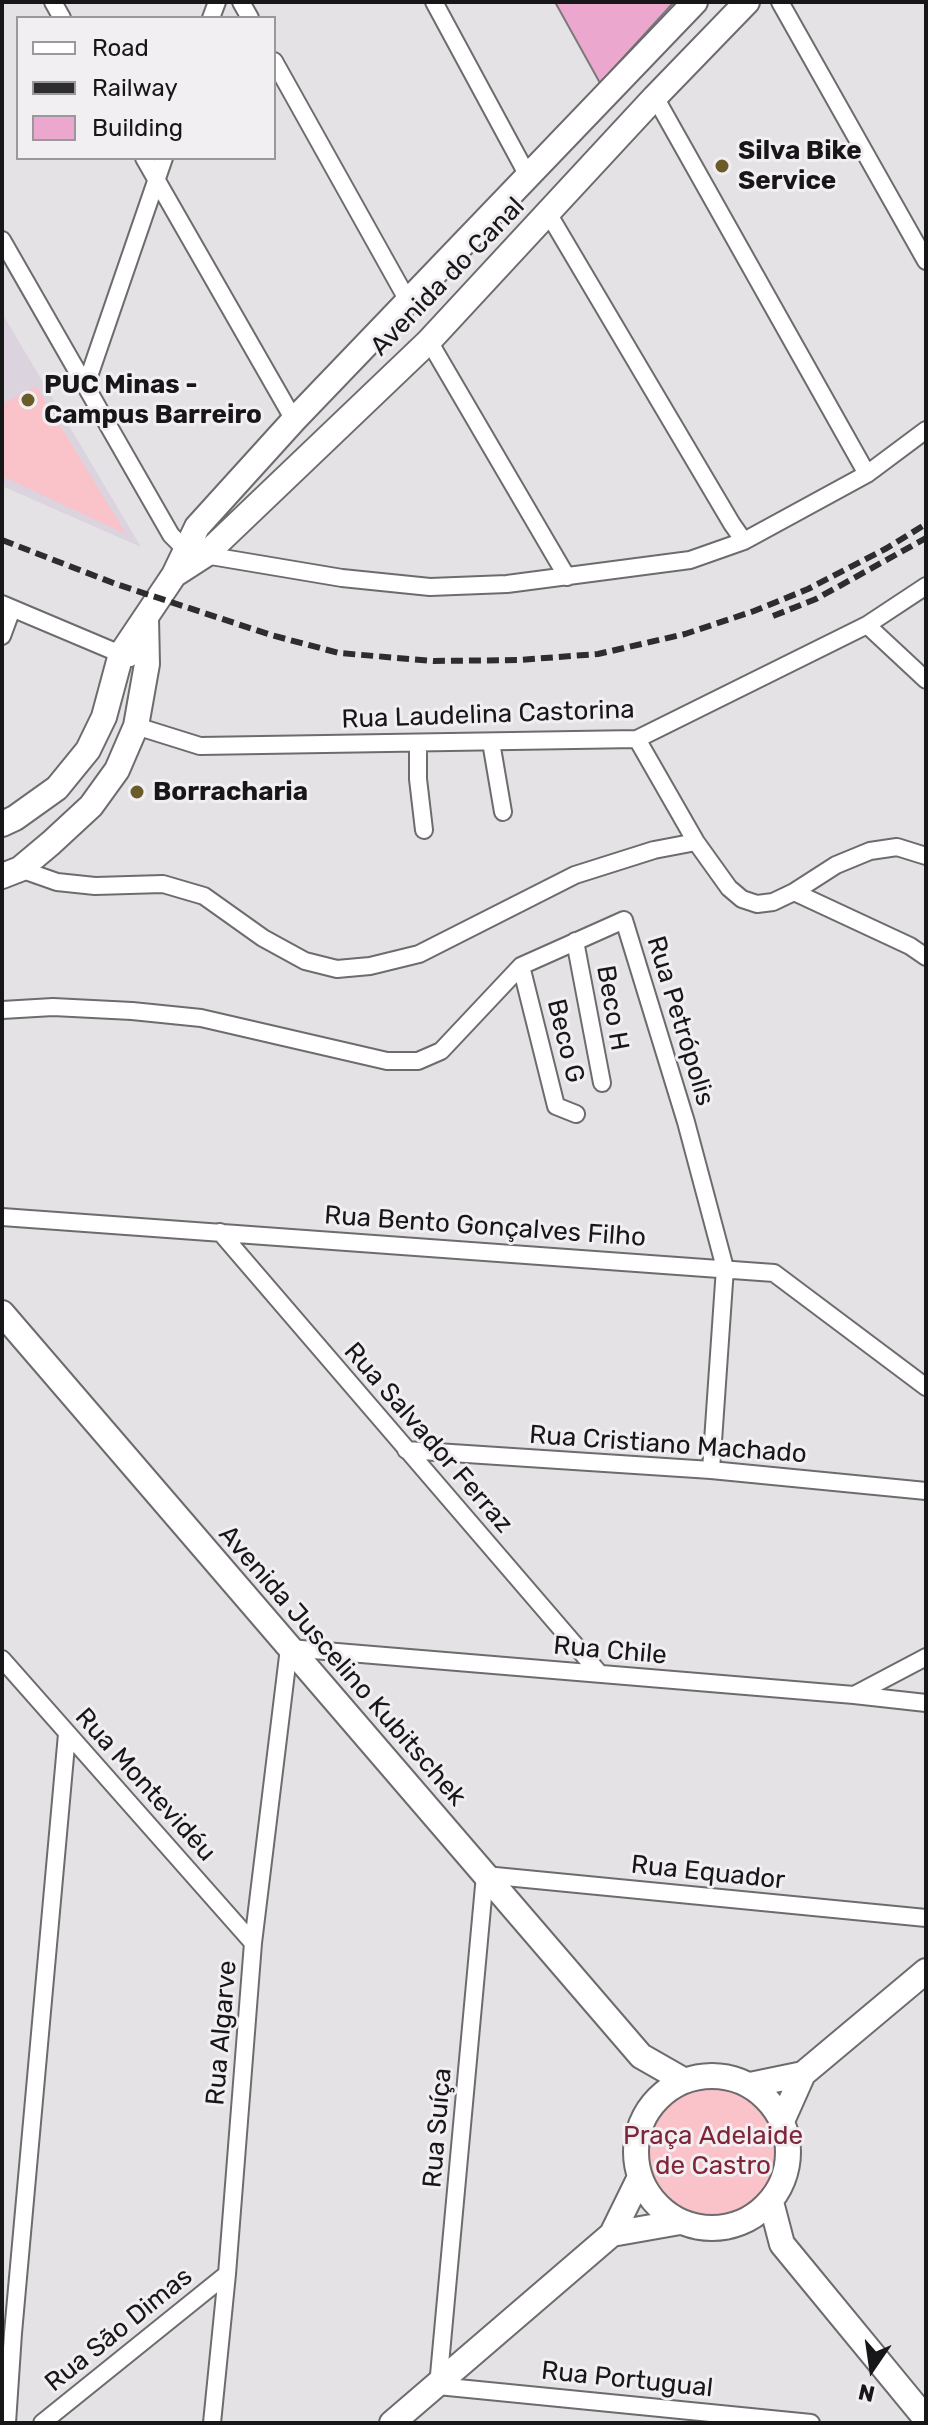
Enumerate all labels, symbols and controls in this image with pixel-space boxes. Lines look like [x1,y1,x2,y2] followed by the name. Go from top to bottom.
[16,16,276,160] legend
[92,34,149,62] text: Road
[92,74,178,102] text: Railway
[92,114,183,142] text: Building
[738,135,862,196] place label: Silva Bike Service
[713,157,731,175] marker: Silva Bike Service
[364,191,532,363] street label: Avenida do Canal
[44,369,262,430] place label: PUC Minas - Campus Barreiro
[19,391,37,409] marker: PUC Minas - Campus Barreiro
[341,694,635,736] street label: Rua Laudelina Castorina
[153,776,308,808] place label: Borracharia
[128,783,146,801] marker: Borracharia
[639,933,721,1109] street label: Rua Petrópolis
[589,963,635,1053] street label: Beco H
[540,996,590,1086] street label: Beco G
[323,1200,647,1254] street label: Rua Bento Gonçalves Filho
[337,1337,519,1539] street label: Rua Salvador Ferraz
[528,1420,808,1470] street label: Rua Cristiano Machado
[212,1519,472,1813] street label: Avenida Juscelino Kubitschek
[552,1631,668,1671] street label: Rua Chile
[68,1702,222,1868] street label: Rua Montevidéu
[629,1849,787,1897] street label: Rua Equador
[200,1959,244,2107] street label: Rua Algarve
[417,2067,459,2189] street label: Rua Suíça
[623,2120,803,2182] park label: Praça Adelaide de Castro
[39,2261,199,2399] street label: Rua São Dimas
[832,2329,912,2409] north arrow
[540,2355,714,2405] street label: Rua Portugual
[856,2378,877,2408] text: N

